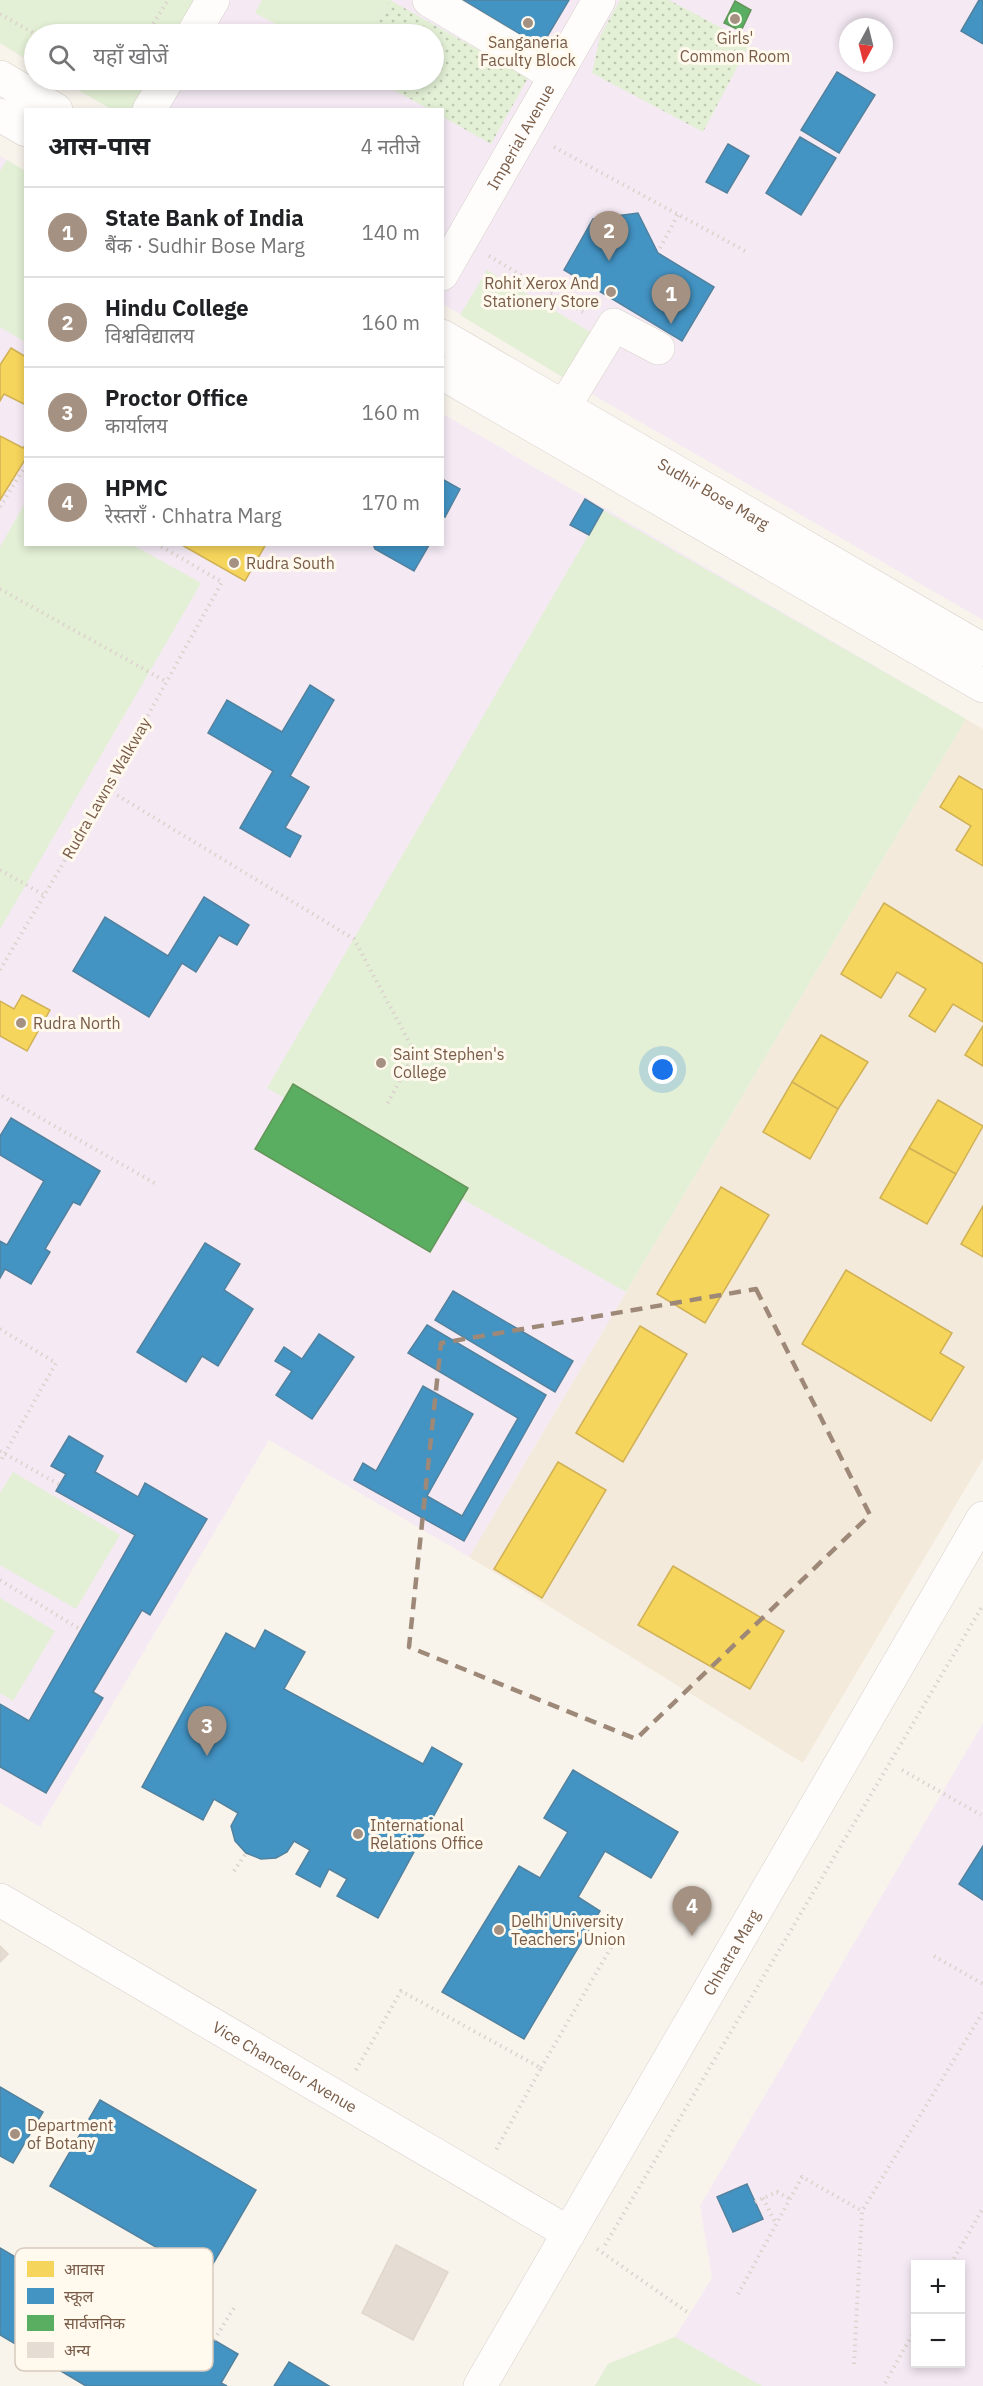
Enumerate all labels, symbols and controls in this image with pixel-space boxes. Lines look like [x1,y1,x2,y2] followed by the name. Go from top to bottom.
[728,12,742,26] marker: Girls' Common Room
[521,16,535,30] marker: Sanganeria Faculty Block
[839,18,893,72] north arrow
[24,24,444,90] search box
[680,28,790,66] place label: Girls' Common Room
[480,32,577,70] place label: Sanganeria Faculty Block
[45,41,78,74] icon: search
[93,41,168,70] text: यहाँ खोजें
[482,80,559,193] street label: Imperial Avenue
[48,128,150,162] text: आस-पास
[361,133,420,160] text: 4 नतीजे
[105,203,304,232] text: State Bank of India
[590,212,628,261] pin: 2
[62,219,74,246] text: 1
[362,219,420,246] text: 140 m
[105,232,305,259] text: बैंक · Sudhir Bose Marg
[483,273,599,311] place label: Rohit Xerox And Stationery Store
[652,274,690,324] pin: 1
[604,285,618,299] marker: Rohit Xerox And Stationery Store
[105,293,249,322] text: Hindu College
[62,309,74,336] text: 2
[362,309,420,336] text: 160 m
[105,322,194,349] text: विश्वविद्यालय
[105,383,248,412] text: Proctor Office
[62,399,74,426] text: 3
[362,399,420,426] text: 160 m
[105,412,167,439] text: कार्यालय
[654,453,773,534] street label: Sudhir Bose Marg
[105,473,168,502] text: HPMC
[62,489,74,516] text: 4
[362,489,420,516] text: 170 m
[105,502,282,529] text: रेस्तराँ · Chhatra Marg
[246,553,335,573] place label: Rudra South
[227,556,241,570] marker: Rudra South
[57,714,155,862] street label: Rudra Lawns Walkway
[33,1013,121,1033] place label: Rudra North
[14,1016,28,1030] marker: Rudra North
[393,1044,505,1082] place label: Saint Stephen's College
[648,1055,677,1084] your location
[374,1056,388,1070] marker: Saint Stephen's College
[188,1706,226,1756] pin: 3
[370,1815,483,1853] place label: International Relations Office
[351,1827,365,1841] marker: International Relations Office
[672,1886,712,1936] pin: 4
[698,1906,764,1999] street label: Chhatra Marg
[511,1911,626,1949] place label: Delhi University Teachers' Union
[492,1923,506,1937] marker: Delhi University Teachers' Union
[209,2017,361,2117] street label: Vice Chancelor Avenue
[27,2115,113,2153] place label: Department of Botany
[8,2127,22,2141] marker: Department of Botany
[15,2248,213,2371] legend
[64,2259,105,2279] text: आवास
[911,2260,965,2368] map controls
[911,2260,965,2314] button: +
[64,2286,95,2307] text: स्कूल
[64,2313,126,2333] text: सार्वजनिक
[911,2314,965,2368] button: −
[64,2340,91,2360] text: अन्य

